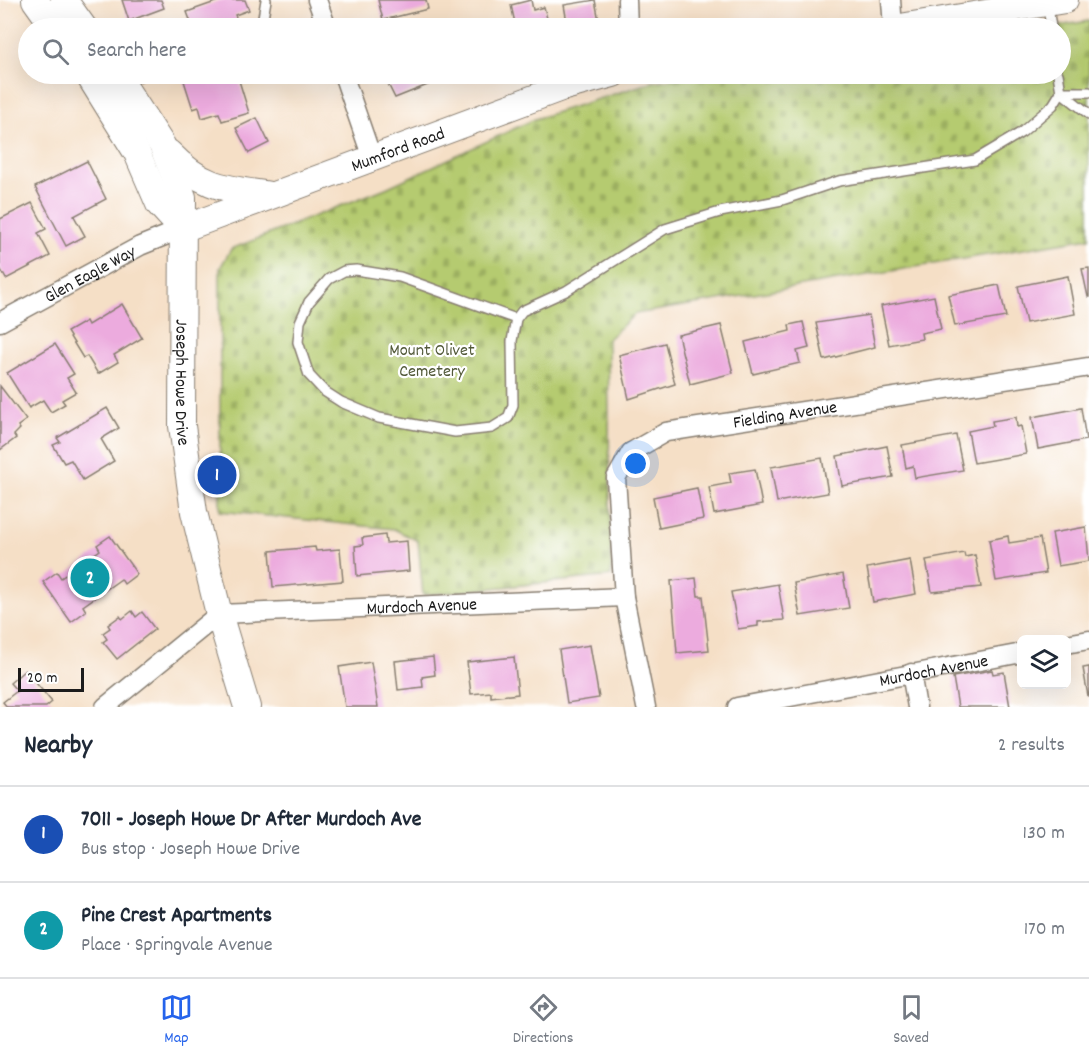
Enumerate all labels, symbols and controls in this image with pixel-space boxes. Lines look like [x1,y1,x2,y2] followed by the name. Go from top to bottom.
[18,18,1071,84] search box
[39,35,72,68] icon: search
[87,36,186,67] text: Search here
[348,122,449,180] street label: Mumford Road
[41,240,142,311] street label: Glen Eagle Way
[167,319,195,447] street label: Joseph Howe Drive
[389,339,475,385] park label: Mount Olivet Cemetery
[731,396,839,437] street label: Fielding Avenue
[621,449,650,478] your location
[198,452,236,498] pin: 1
[70,556,110,600] pin: 2
[366,593,478,623] street label: Murdoch Avenue
[1017,635,1071,689] map controls
[1017,635,1071,689] button: layers
[877,650,991,695] street label: Murdoch Avenue
[18,665,84,692] scale bar
[27,667,57,690] text: 20 m
[24,728,92,765] text: Nearby
[998,732,1065,760] text: 2 results
[81,805,421,836] text: 7011 - Joseph Howe Dr After Murdoch Ave
[41,820,46,848] text: 1
[1023,820,1065,848] text: 130 m
[81,836,300,864] text: Bus stop · Joseph Howe Drive
[81,901,272,932] text: Pine Crest Apartments
[39,916,48,944] text: 2
[1024,916,1065,944] text: 170 m
[81,932,273,960] text: Place · Springvale Avenue
[160,991,193,1050] tab: Map
[513,991,573,1050] tab: Directions
[893,991,929,1050] tab: Saved

